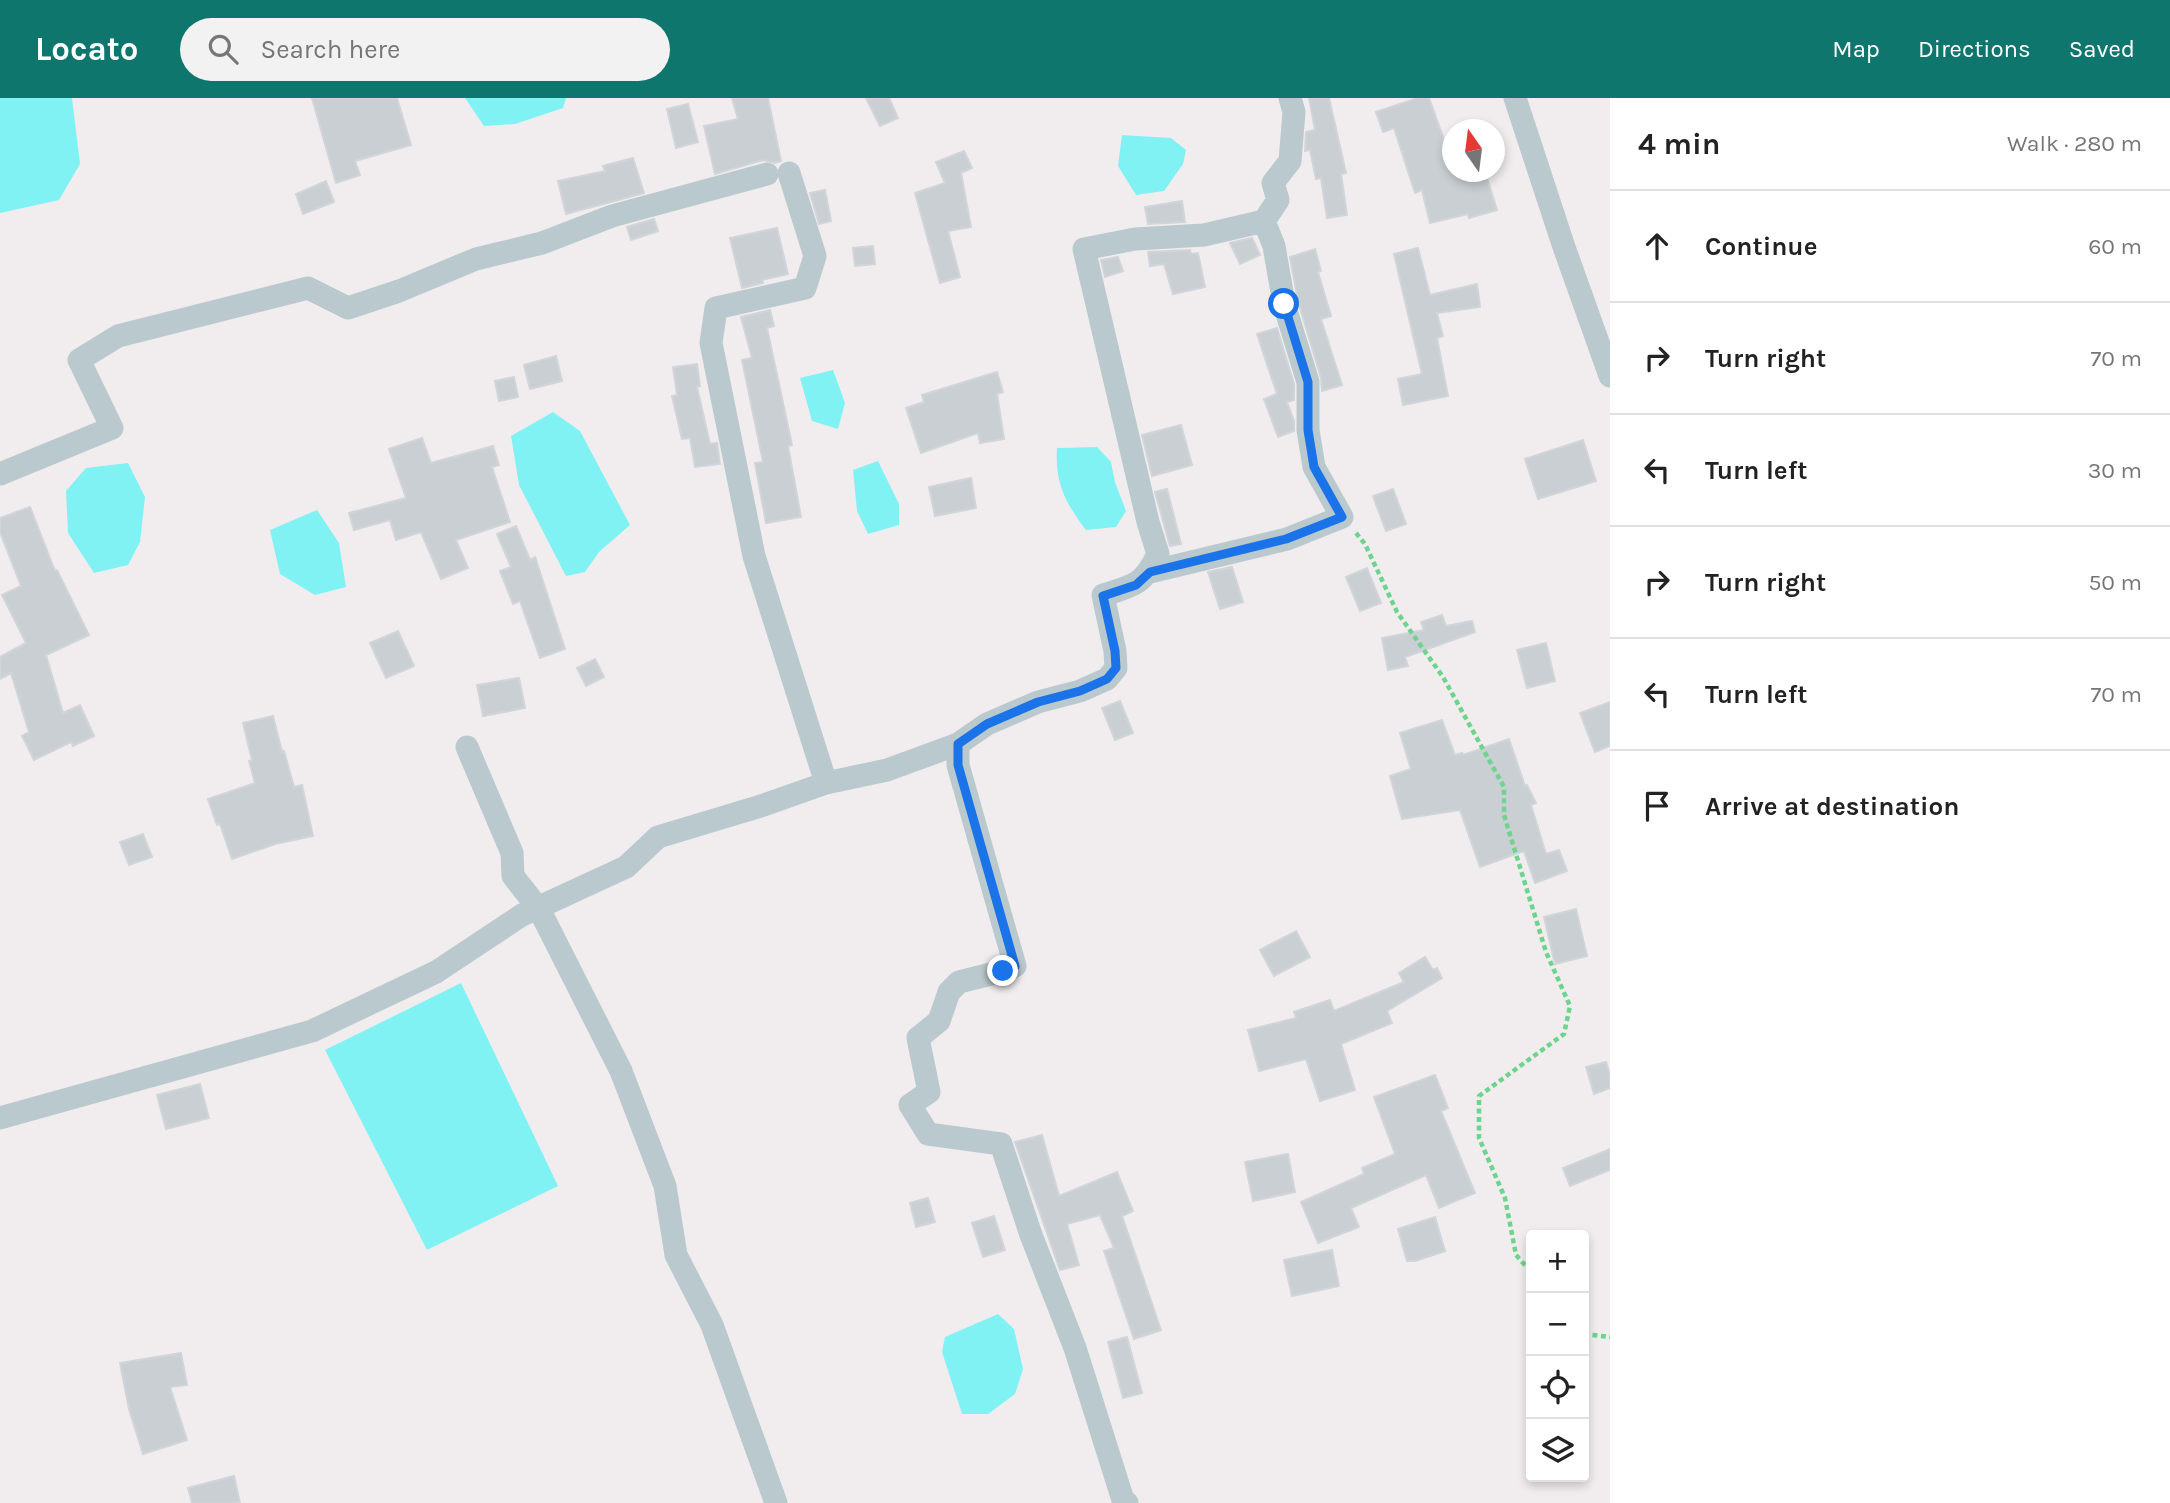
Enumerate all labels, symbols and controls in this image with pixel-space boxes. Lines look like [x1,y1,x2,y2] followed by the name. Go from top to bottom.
[180,18,670,81] search box
[35,30,138,68] text: Locato
[204,30,242,68] icon: search
[260,34,400,65] text: Search here
[1832,35,1880,63] text: Map
[1918,35,2031,63] text: Directions
[2069,35,2135,63] text: Saved
[1442,119,1505,182] north arrow
[1638,126,1720,162] text: 4 min
[2007,130,2142,157] text: Walk · 280 m
[1638,227,1676,265] icon: ahead
[1705,231,1817,262] text: Continue
[2088,233,2142,260] text: 60 m
[1268,288,1299,319] route start
[1638,339,1676,377] icon: right
[1705,343,1826,374] text: Turn right
[2091,345,2142,372] text: 70 m
[1638,451,1676,489] icon: left
[1705,455,1807,486] text: Turn left
[2088,457,2142,484] text: 30 m
[1638,563,1676,601] icon: right
[1705,567,1826,598] text: Turn right
[2088,569,2142,596] text: 50 m
[1638,675,1676,713] icon: left
[1705,679,1807,710] text: Turn left
[2091,681,2142,708] text: 70 m
[1638,787,1676,825] icon: arrive
[1705,791,1959,822] text: Arrive at destination
[987,955,1018,986] route end
[1526,1230,1589,1482] map controls
[1526,1230,1589,1293] button: +
[1526,1293,1589,1356] button: −
[1526,1356,1589,1419] button: locate
[1526,1419,1589,1482] button: layers

